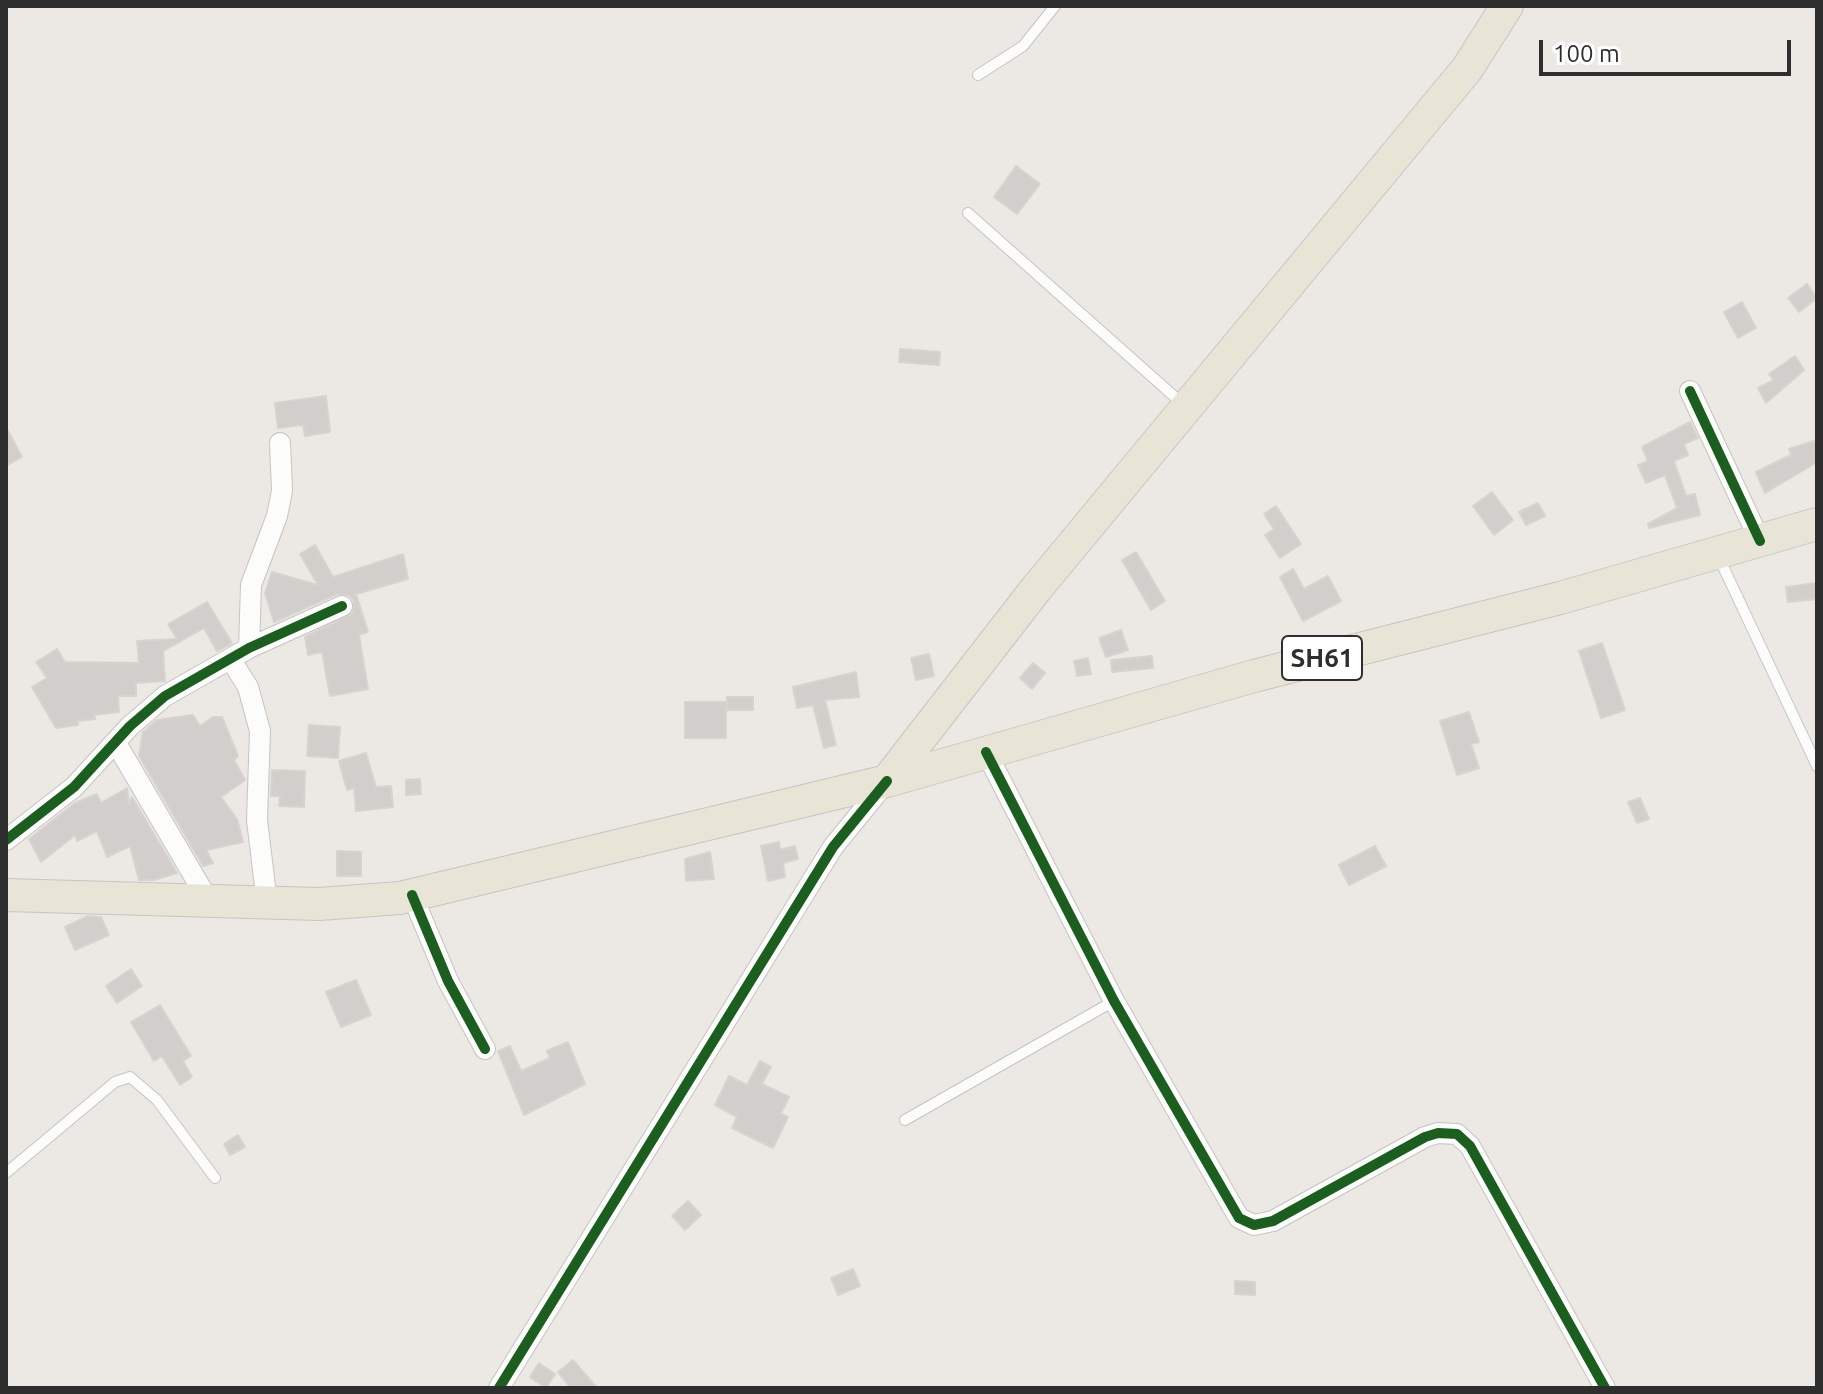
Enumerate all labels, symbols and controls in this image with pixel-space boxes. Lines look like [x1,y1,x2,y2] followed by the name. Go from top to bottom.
[1543,24,1795,74] scale bar
[1553,40,1620,67] text: 100 m
[1282,636,1362,680] road number: SH61

